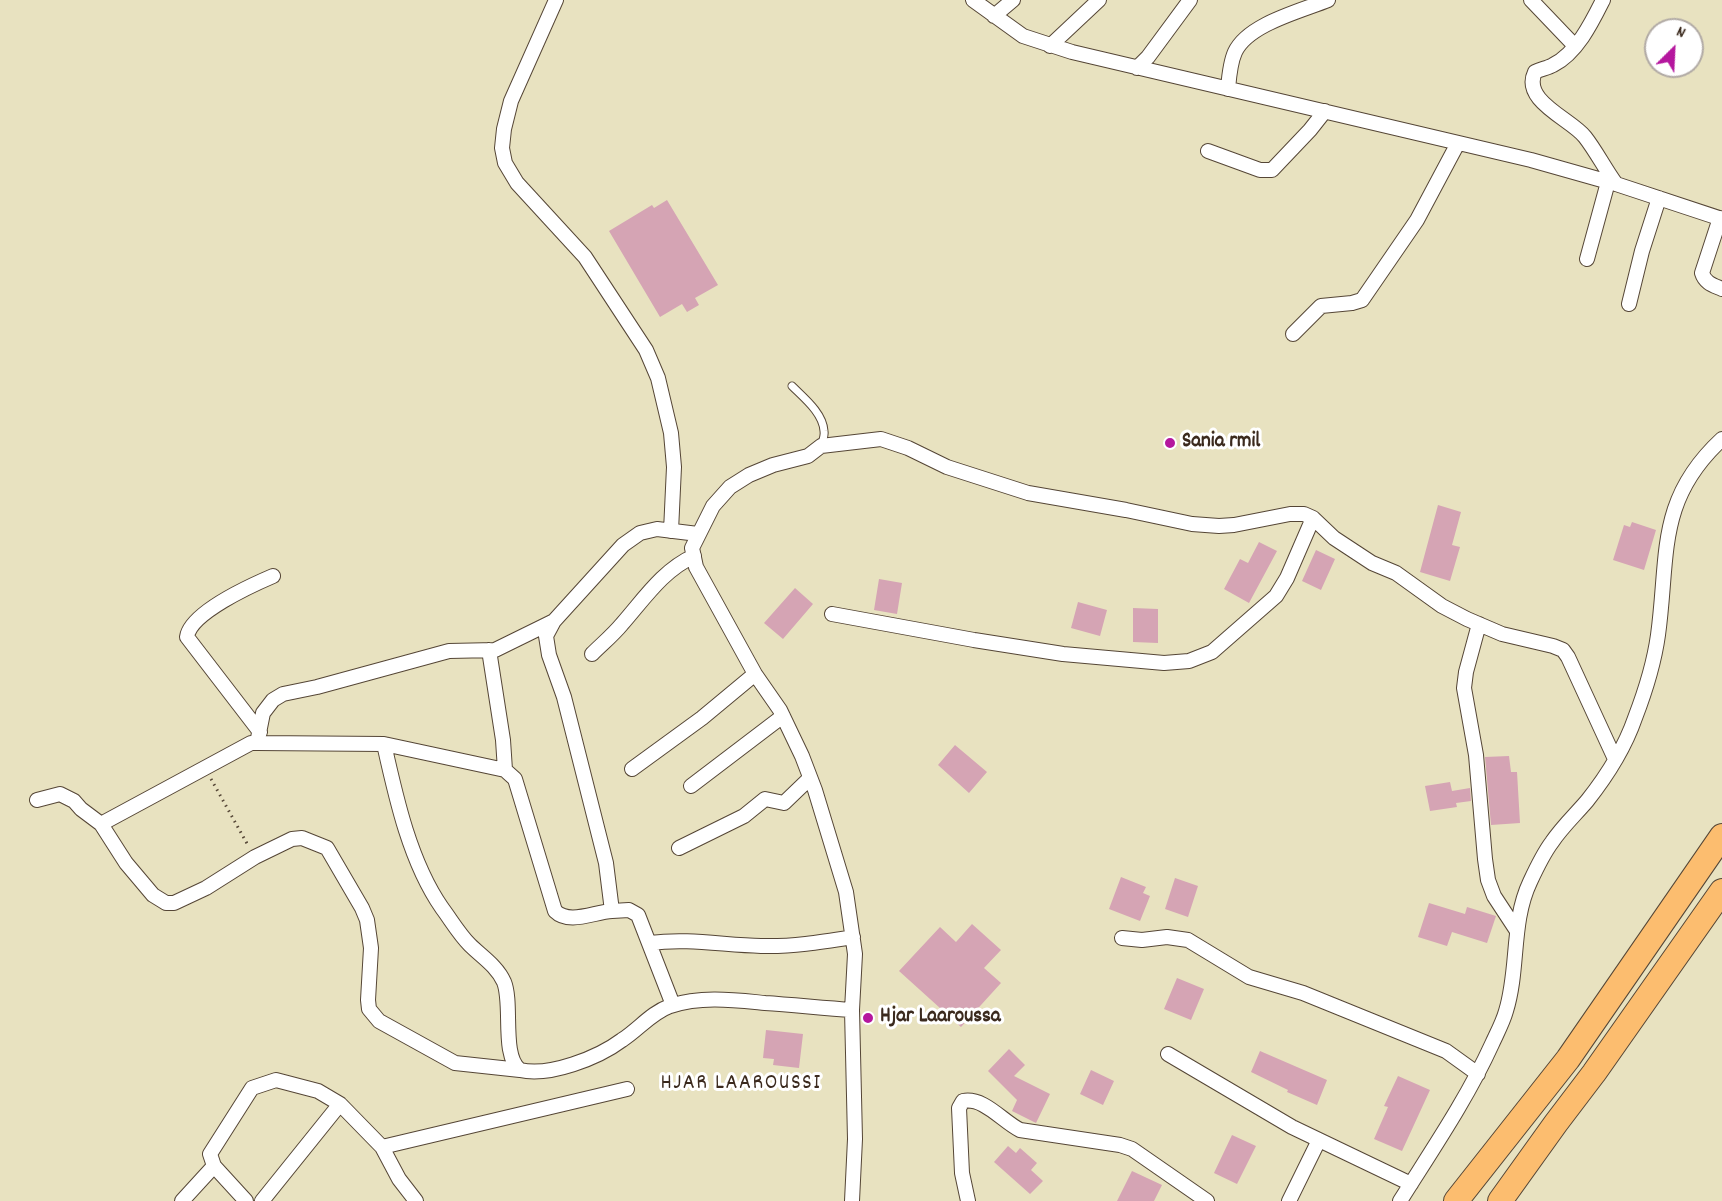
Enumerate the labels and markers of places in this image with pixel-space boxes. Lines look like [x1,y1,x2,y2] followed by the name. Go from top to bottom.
[1182,430,1260,456] place label: Sania rmil
[1163,436,1177,450] marker: Sania rmil
[880,1005,1001,1031] place label: Hjar Laaroussa
[861,1011,875,1025] marker: Hjar Laaroussa

